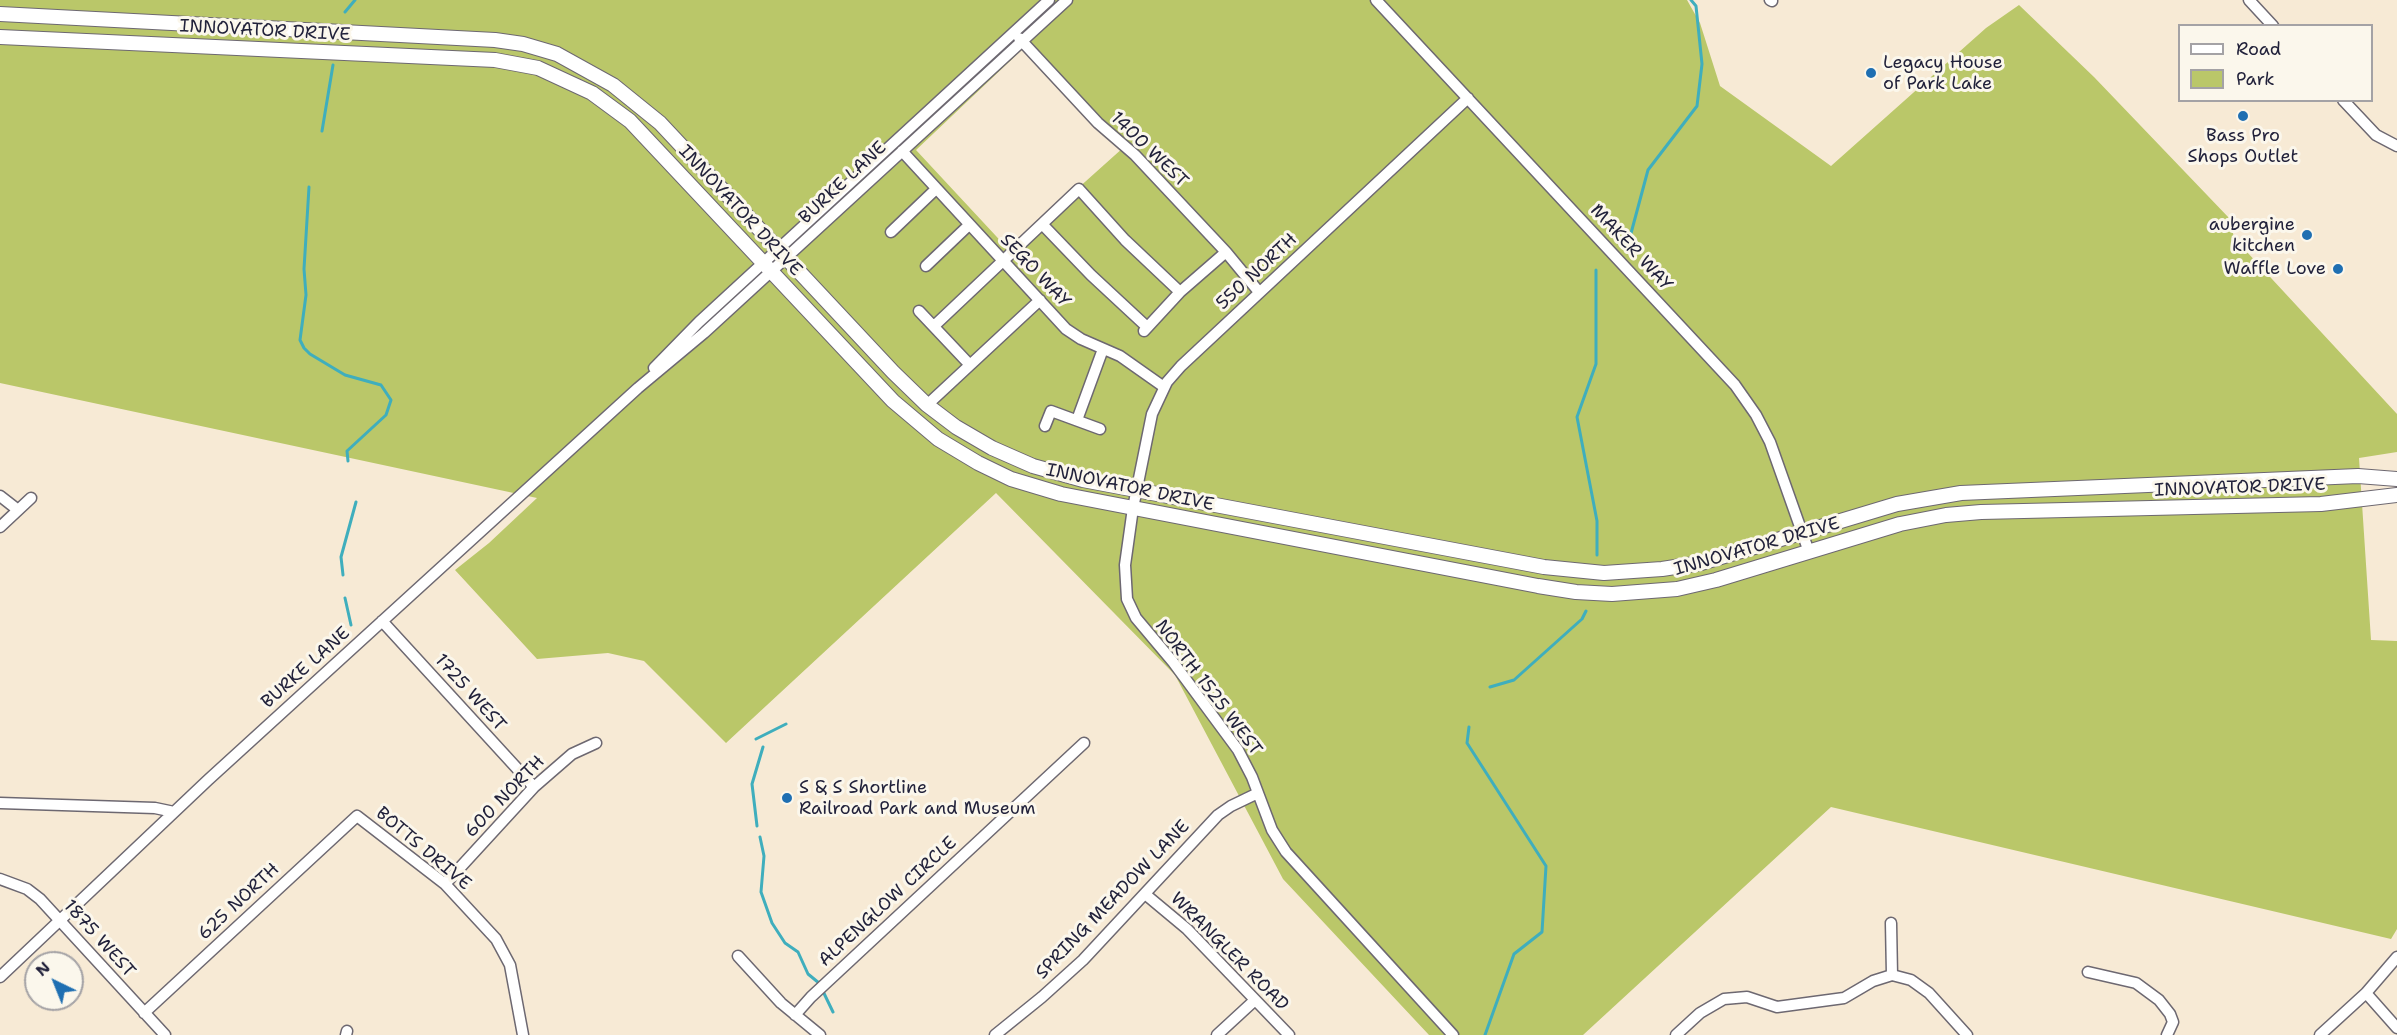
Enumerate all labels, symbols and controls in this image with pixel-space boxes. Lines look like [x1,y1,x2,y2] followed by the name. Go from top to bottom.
[179,16,351,46] street label: INNOVATOR DRIVE
[2178,24,2373,102] legend
[2236,37,2281,61] text: Road
[1883,52,2003,94] place label: Legacy House of Park Lake
[1864,66,1878,80] marker: Legacy House of Park Lake
[2236,67,2275,91] text: Park
[1106,108,1192,192] street label: 1400 WEST
[2236,109,2250,123] marker: Bass Pro Shops Outlet
[2188,125,2298,168] place label: Bass Pro Shops Outlet
[795,137,891,229] street label: BURKE LANE
[674,141,806,281] street label: INNOVATOR DRIVE
[1585,200,1677,296] street label: MAKER WAY
[2209,214,2295,256] place label: aubergine kitchen
[2300,228,2314,242] marker: aubergine kitchen
[1212,229,1302,315] street label: 550 NORTH
[995,230,1075,312] street label: SEGO WAY
[2224,258,2326,280] place label: Waffle Love
[2331,262,2345,276] marker: Waffle Love
[1044,460,1216,516] street label: INNOVATOR DRIVE
[2154,474,2326,502] street label: INNOVATOR DRIVE
[1672,513,1842,581] street label: INNOVATOR DRIVE
[1150,616,1266,760] street label: NORTH 1525 WEST
[257,623,355,713] street label: BURKE LANE
[430,650,510,736] street label: 1725 WEST
[461,752,549,842] street label: 600 NORTH
[799,777,1036,820] place label: S & S Shortline Railroad Park and Museum
[780,791,794,805] marker: S & S Shortline Railroad Park and Museum
[371,803,475,895] street label: BOTTS DRIVE
[1031,816,1195,984] street label: SPRING MEADOW LANE
[815,832,961,972] street label: ALPENGLOW CIRCLE
[194,859,284,945] street label: 625 NORTH
[1165,888,1293,1016] street label: WRANGLER ROAD
[58,896,140,982] street label: 1875 WEST
[24,951,84,1011] north arrow
[31,957,55,981] text: N

